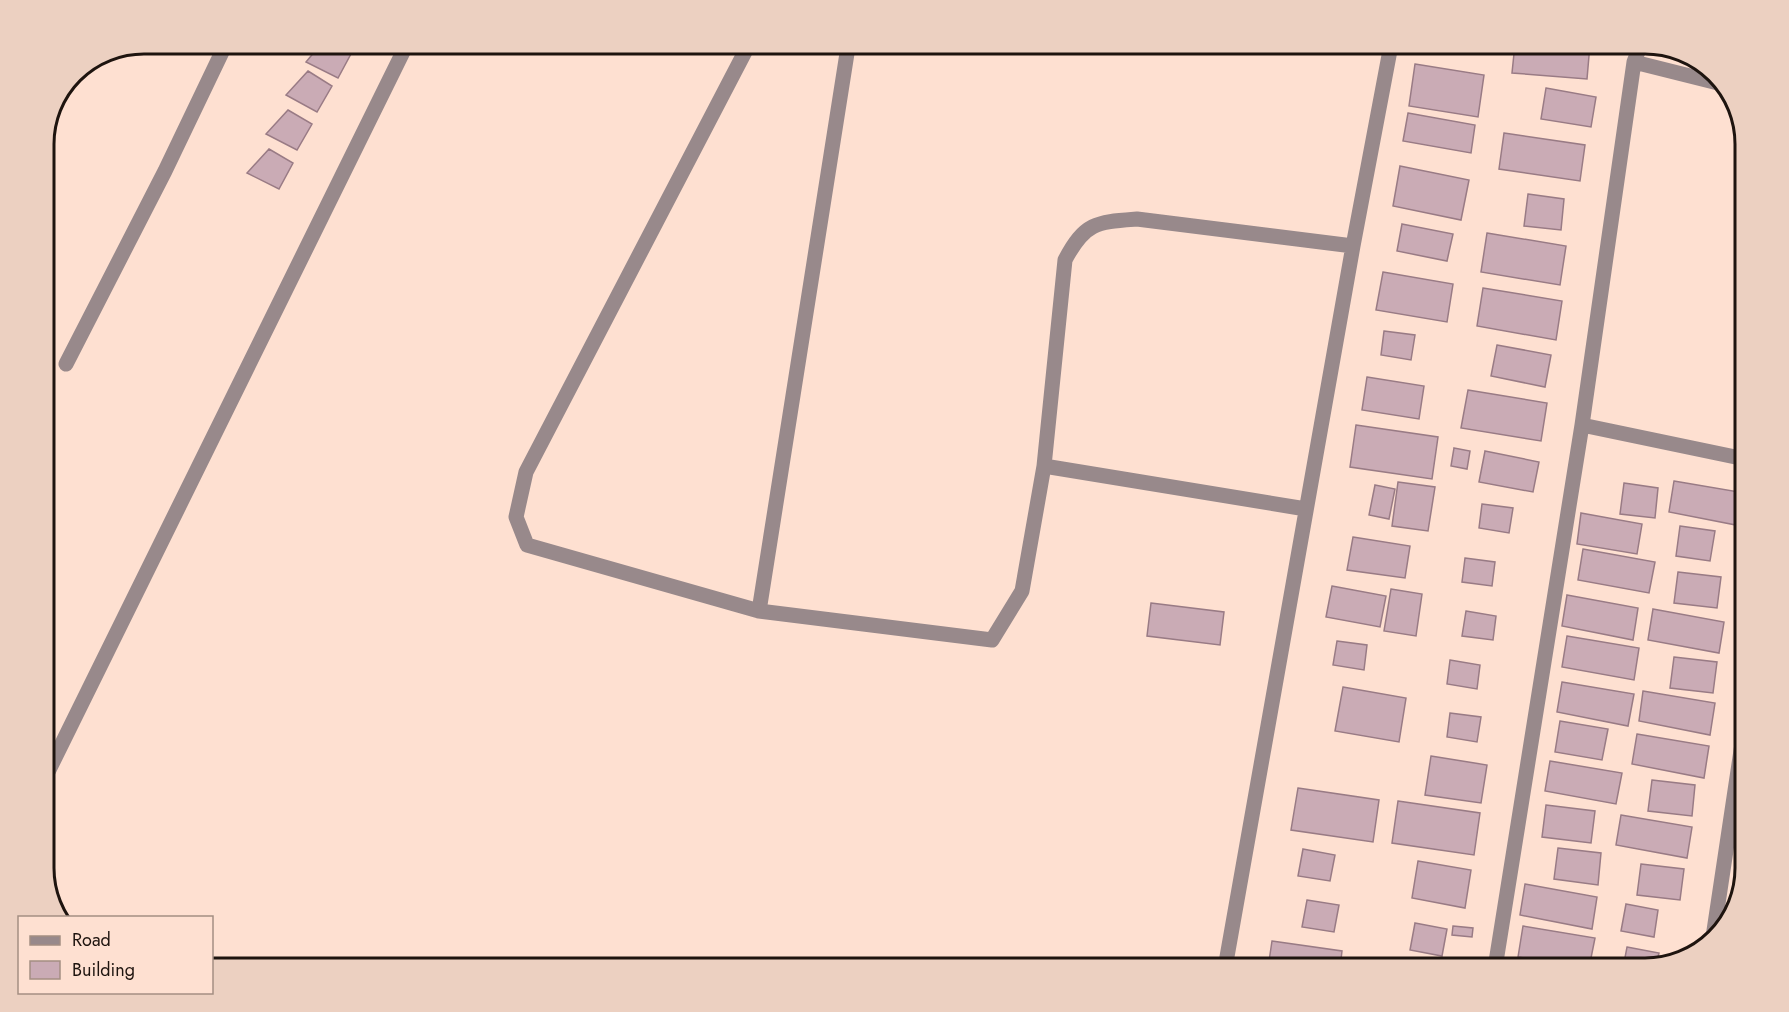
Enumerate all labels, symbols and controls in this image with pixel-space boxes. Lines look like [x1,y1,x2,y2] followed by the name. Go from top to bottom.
[18,916,213,994] legend
[72,927,111,953] text: Road
[72,957,135,983] text: Building

